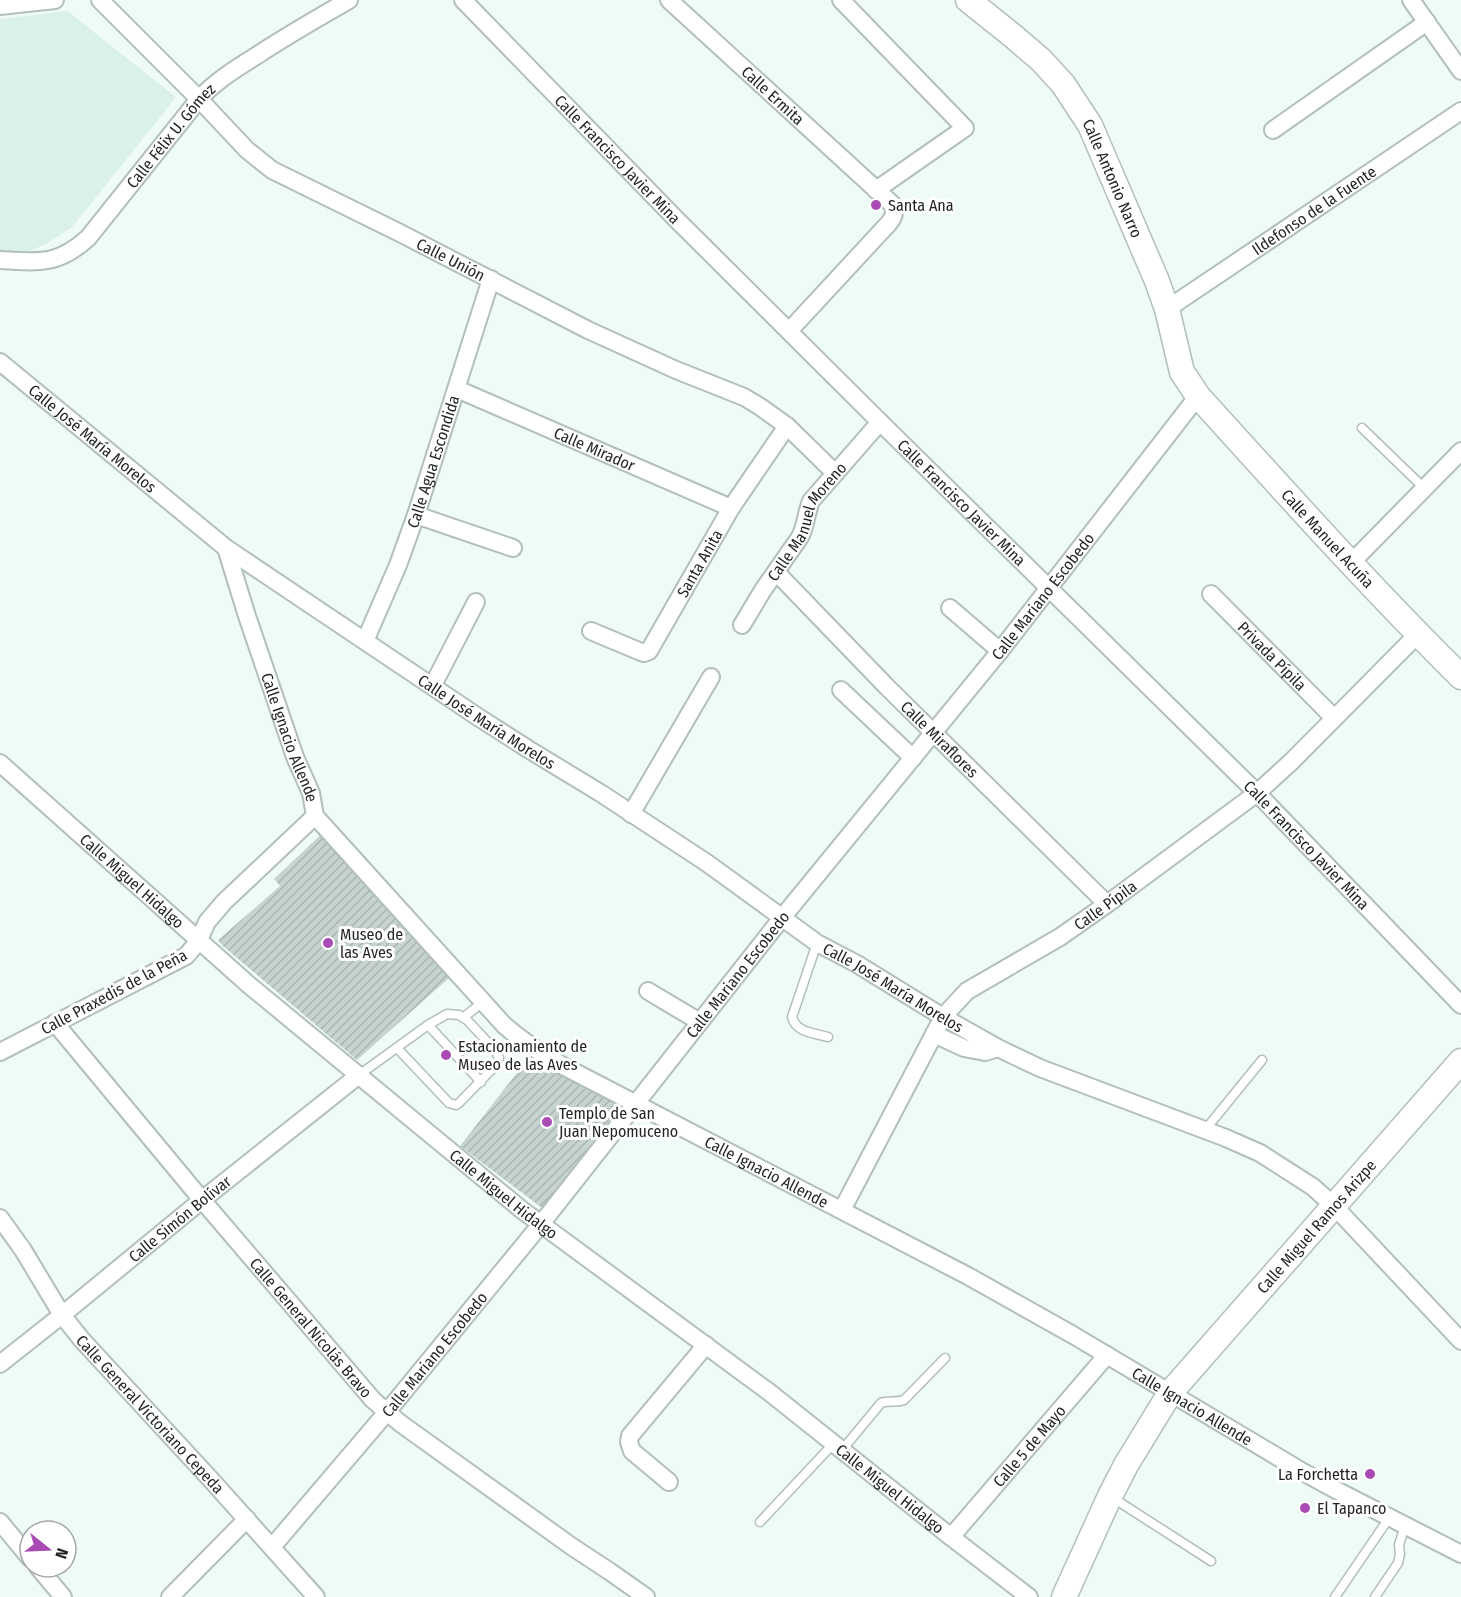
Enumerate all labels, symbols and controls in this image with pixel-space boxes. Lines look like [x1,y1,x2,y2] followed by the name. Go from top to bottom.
[738,62,808,129] street label: Calle Ermita
[122,79,219,192] street label: Calle Félix U. Gómez
[551,91,685,228] street label: Calle Francisco Javier Mina
[1079,115,1147,240] street label: Calle Antonio Narro
[1248,162,1380,259] street label: Ildefonso de la Fuente
[888,196,954,215] place label: Santa Ana
[869,198,883,212] marker: Santa Ana
[413,234,488,285] street label: Calle Unión
[25,380,161,496] street label: Calle José María Morelos
[403,393,463,531] street label: Calle Agua Escondida
[551,423,638,475] street label: Calle Mirador
[894,435,1030,570] street label: Calle Francisco Javier Mina
[763,458,850,584] street label: Calle Manuel Moreno
[1278,485,1378,592] street label: Calle Manuel Acuña
[672,526,726,600] street label: Santa Anita
[987,529,1098,664] street label: Calle Mariano Escobedo
[1234,617,1311,694] street label: Privada Pípila
[258,670,322,803] street label: Calle Ignacio Allende
[415,670,559,773] street label: Calle José María Morelos
[897,697,983,781] street label: Calle Miraflores
[1240,776,1373,913] street label: Calle Francisco Javier Mina
[76,830,188,932] street label: Calle Miguel Hidalgo
[1070,876,1140,934] street label: Calle Pípila
[682,907,793,1041] street label: Calle Mariano Escobedo
[340,925,403,962] place label: Museo de las Aves
[321,936,335,950] marker: Museo de las Aves
[820,938,967,1036] street label: Calle José María Morelos
[38,945,190,1039] street label: Calle Praxedis de la Peña
[458,1037,587,1074] place label: Estacionamiento de Museo de las Aves
[439,1048,453,1062] marker: Estacionamiento de Museo de las Aves
[559,1104,678,1141] place label: Templo de San Juan Nepomuceno
[540,1115,554,1129] marker: Templo de San Juan Nepomuceno
[702,1132,832,1211] street label: Calle Ignacio Allende
[446,1145,561,1243] street label: Calle Miguel Hidalgo
[1253,1155,1380,1297] street label: Calle Miguel Ramos Arizpe
[125,1171,235,1266] street label: Calle Simón Bolívar
[246,1254,376,1401] street label: Calle General Nicolás Bravo
[378,1288,491,1421] street label: Calle Mariano Escobedo
[72,1331,228,1497] street label: Calle General Victoriano Cepeda
[1129,1363,1256,1449] street label: Calle Ignacio Allende
[989,1401,1069,1491] street label: Calle 5 de Mayo
[832,1440,948,1537] street label: Calle Miguel Hidalgo
[1278,1465,1358,1484] place label: La Forchetta
[1363,1467,1377,1481] marker: La Forchetta
[1317,1499,1386,1518] place label: El Tapanco
[1298,1501,1312,1515] marker: El Tapanco
[18,1519,78,1579] north arrow
[51,1546,72,1561] text: N

